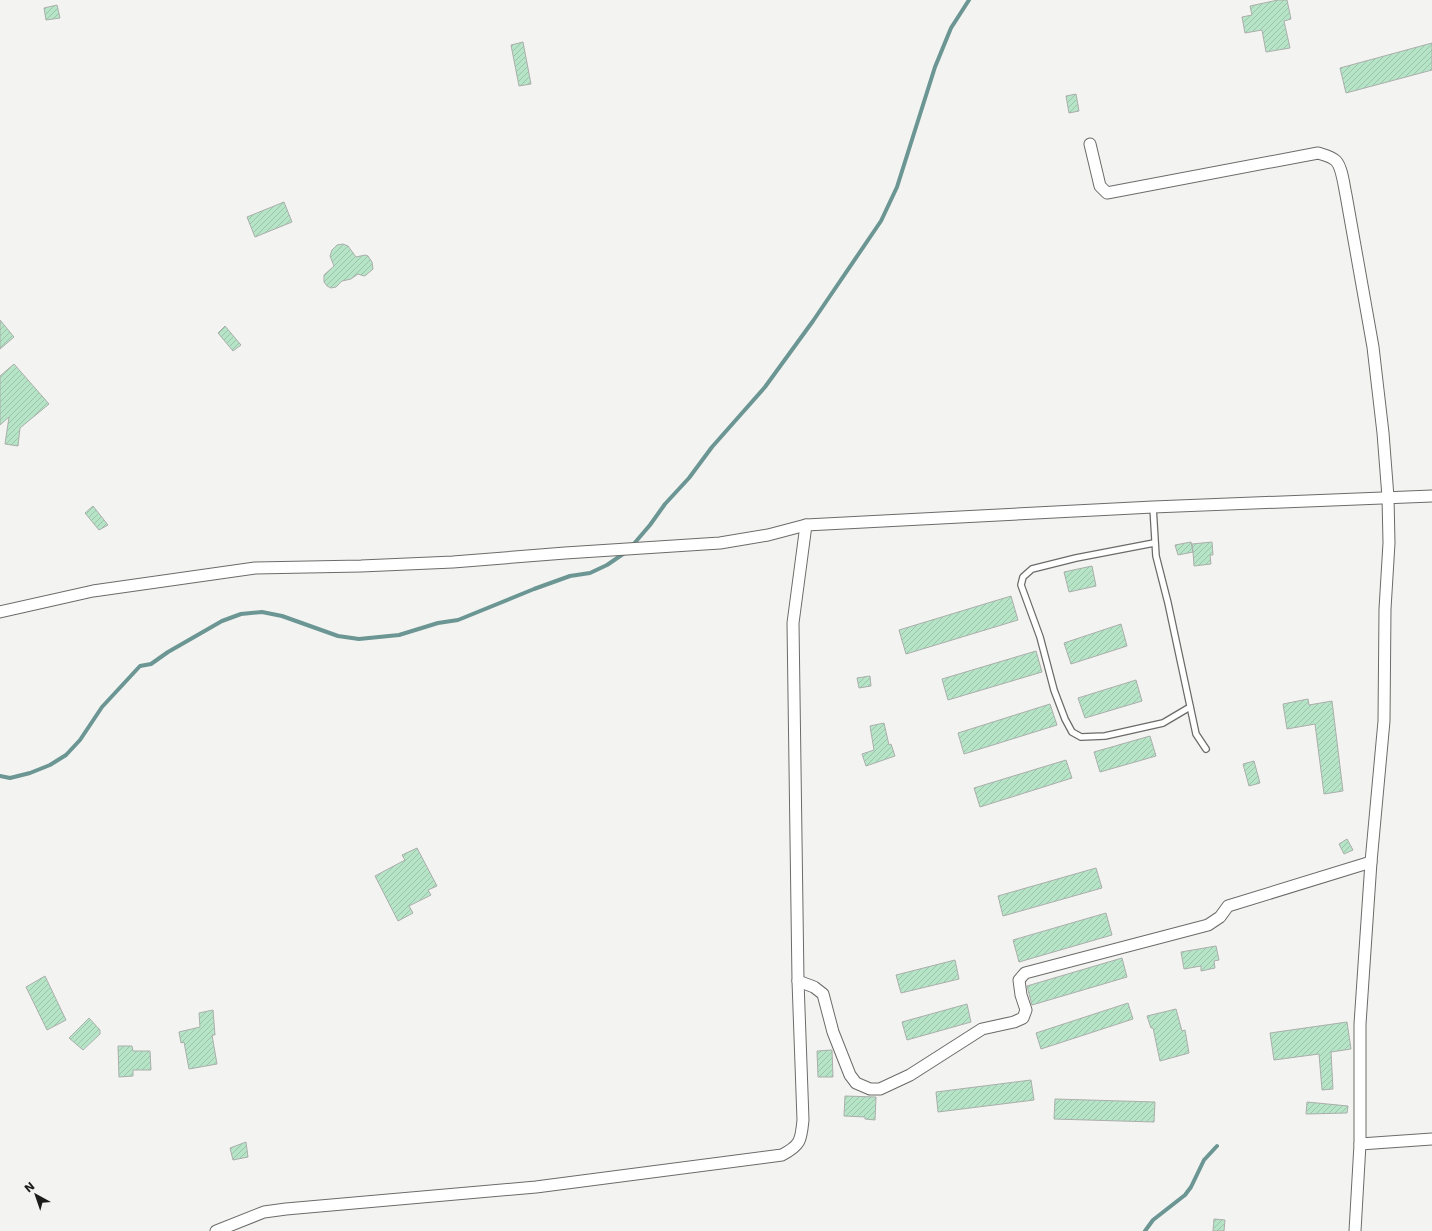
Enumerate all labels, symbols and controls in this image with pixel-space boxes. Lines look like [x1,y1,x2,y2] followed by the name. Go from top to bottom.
[16,1175,56,1215] north arrow
[22,1180,38,1196] text: N

